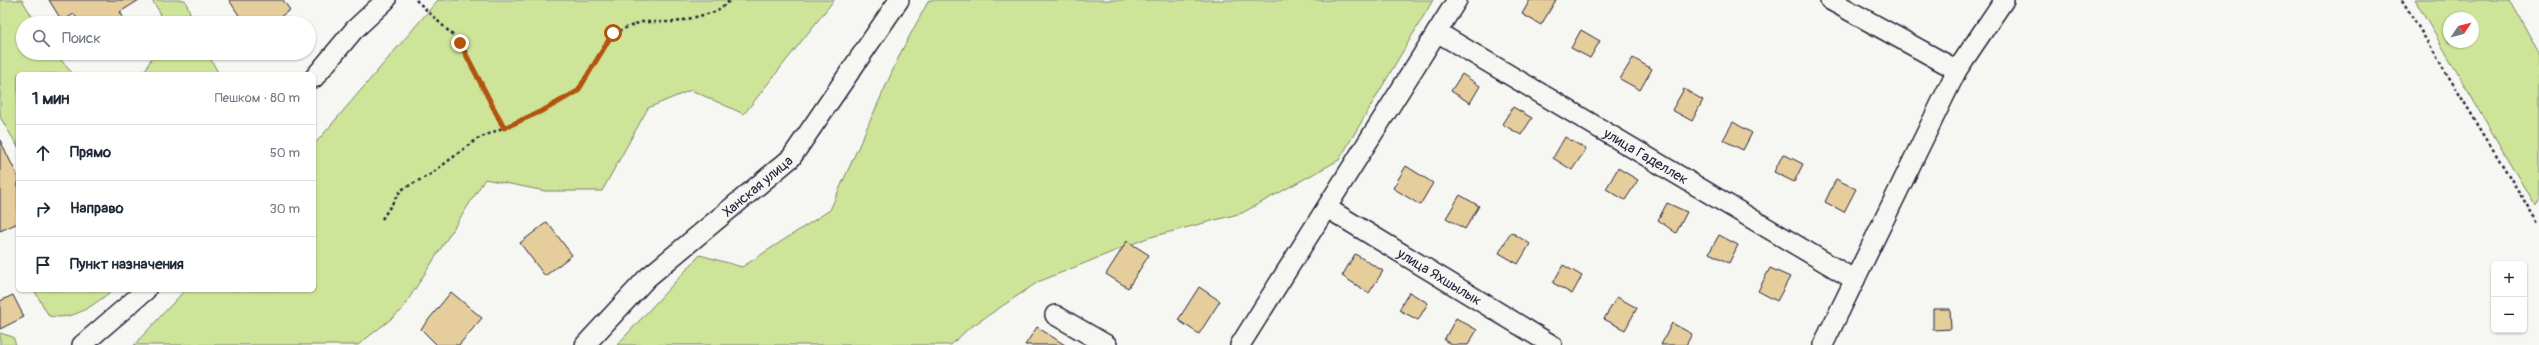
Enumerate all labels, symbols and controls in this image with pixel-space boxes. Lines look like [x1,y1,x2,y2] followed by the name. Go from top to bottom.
[2443,12,2479,48] north arrow
[16,16,316,60] search box
[604,24,622,42] route start
[30,27,52,49] icon: search
[62,29,101,48] text: Поиск
[451,34,469,52] route end
[32,88,70,109] text: 1 мин
[215,90,300,106] text: Пешком · 80 m
[1600,124,1691,188] street label: улица Гаделлек
[32,142,54,164] icon: ahead
[70,143,111,162] text: Прямо
[270,145,300,161] text: 50 m
[719,152,796,221] street label: Ханская улица
[32,198,54,220] icon: right
[70,199,124,218] text: Направо
[270,201,300,217] text: 30 m
[1393,244,1485,309] street label: улица Яхшылык
[32,254,54,276] icon: arrive
[70,255,184,274] text: Пункт назначения
[2491,261,2527,333] map controls
[2491,261,2527,297] button: +
[2491,297,2527,333] button: −

